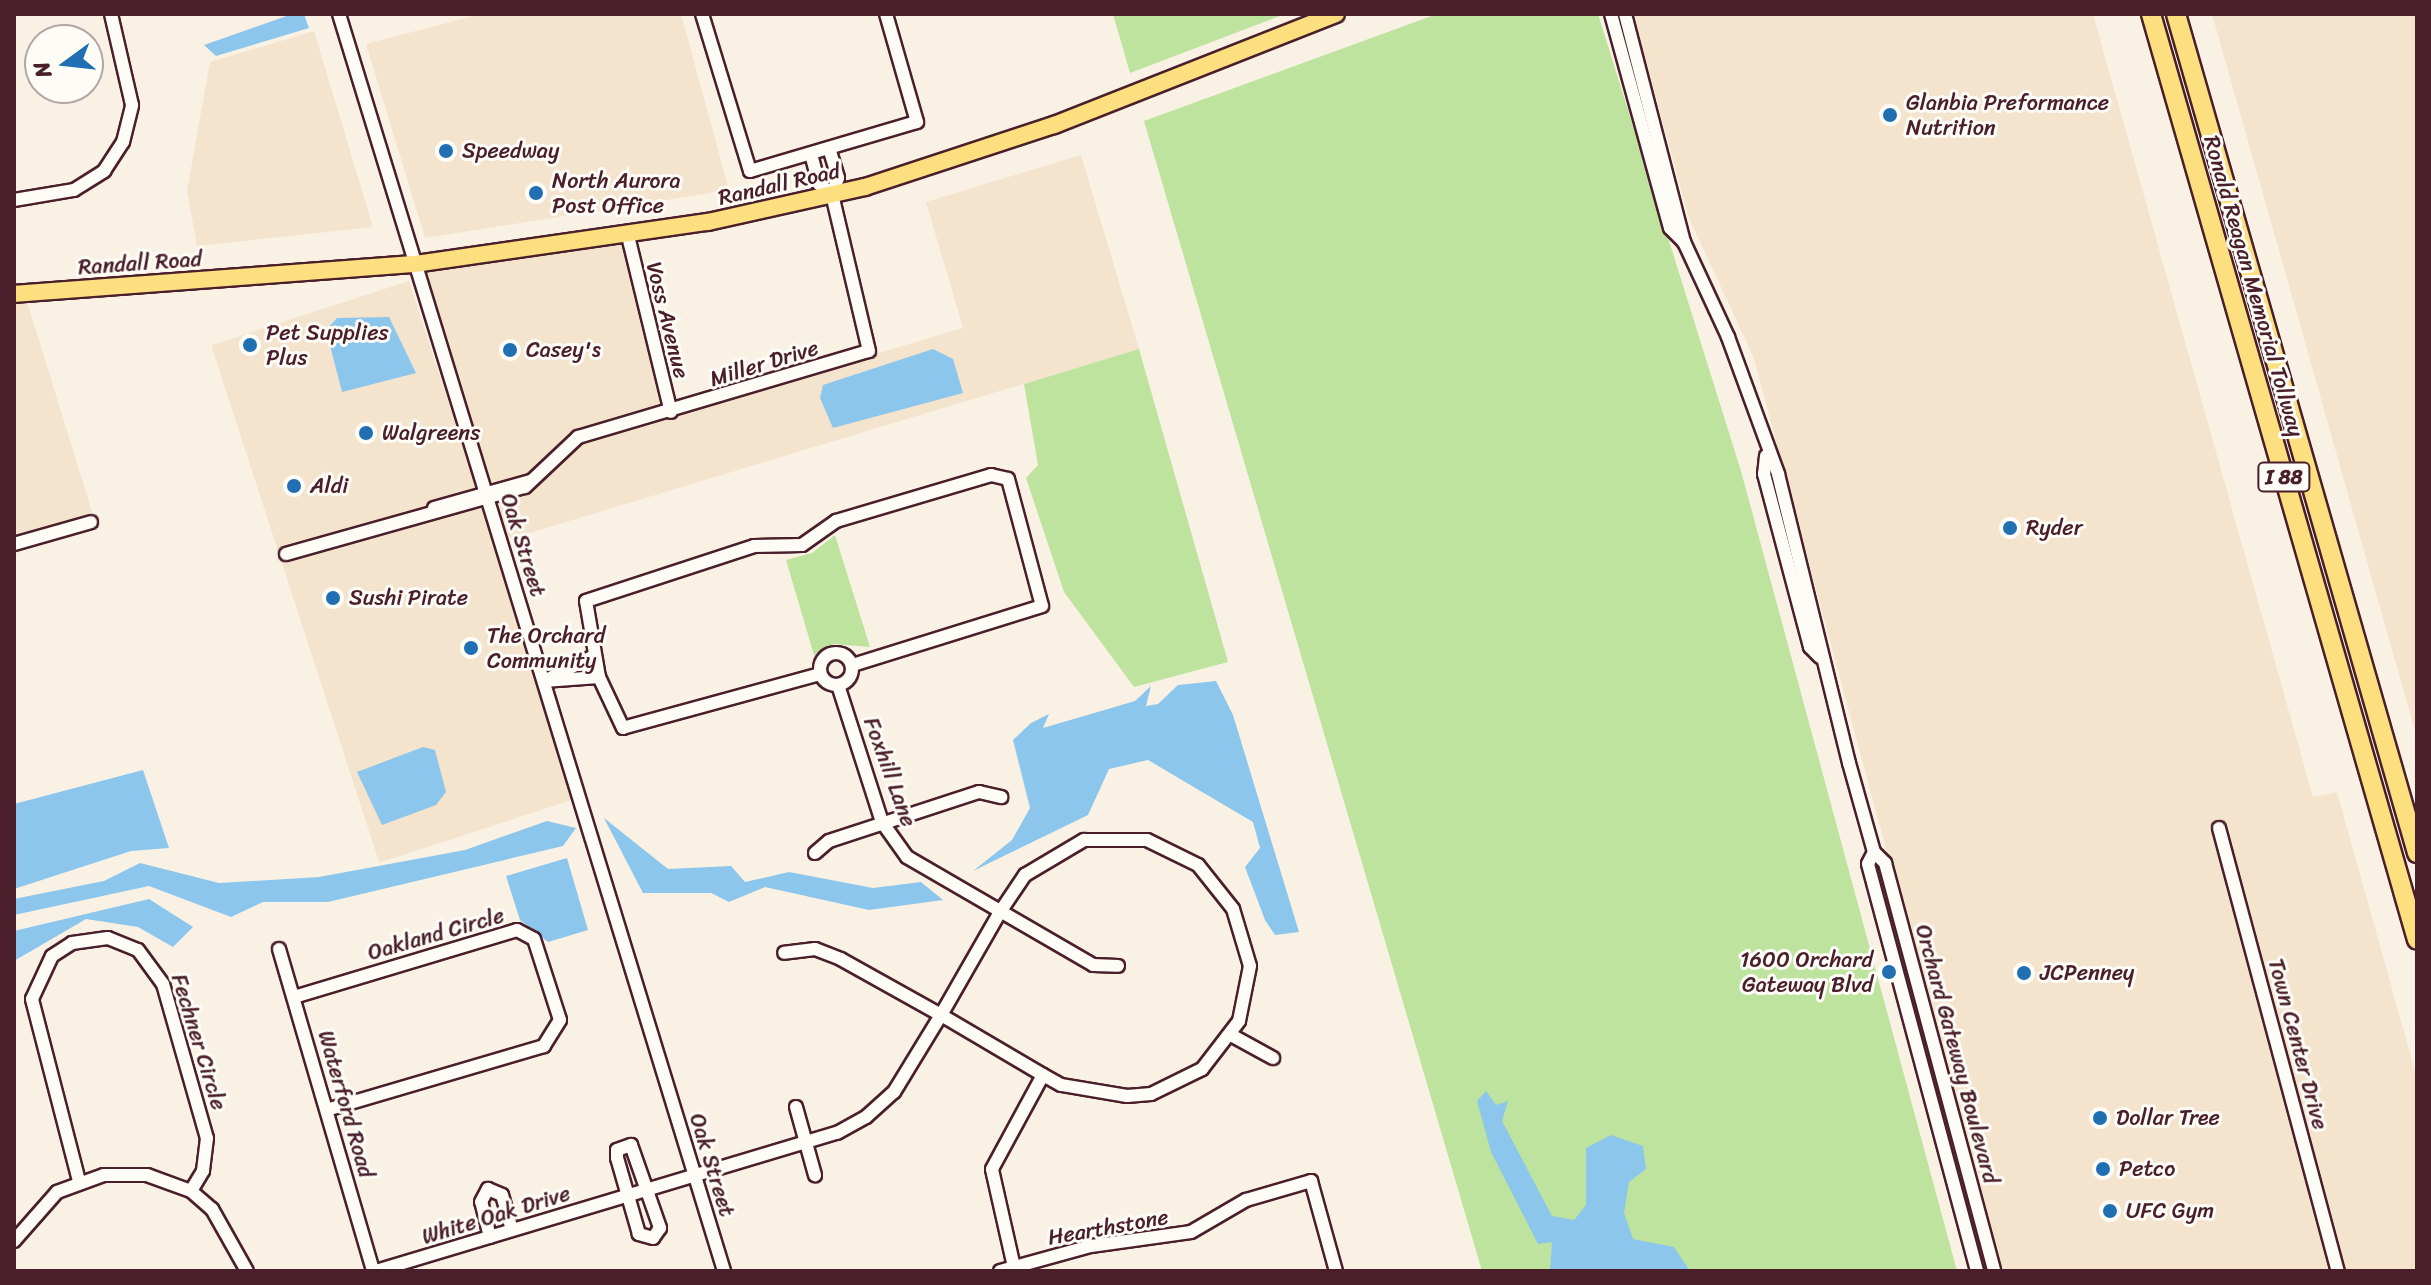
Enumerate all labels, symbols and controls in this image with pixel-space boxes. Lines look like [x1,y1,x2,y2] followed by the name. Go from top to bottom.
[24,24,104,104] north arrow
[21,57,63,82] text: N
[1906,89,2109,140] place label: Glanbia Preformance Nutrition
[1881,106,1899,124] marker: Glanbia Preformance Nutrition
[2198,132,2310,440] street label: Ronald Reagan Memorial Tollway
[462,138,559,164] place label: Speedway
[437,142,455,160] marker: Speedway
[715,157,843,211] street label: Randall Road
[552,167,681,218] place label: North Aurora Post Office
[527,184,545,202] marker: North Aurora Post Office
[77,245,203,281] street label: Randall Road
[641,259,695,381] street label: Voss Avenue
[266,319,388,370] place label: Pet Supplies Plus
[706,334,822,392] street label: Miller Drive
[241,336,259,354] marker: Pet Supplies Plus
[526,337,601,363] place label: Casey's
[501,341,519,359] marker: Casey's
[382,420,480,446] place label: Walgreens
[357,424,375,442] marker: Walgreens
[2256,461,2312,493] road number: I 88
[310,473,348,499] place label: Aldi
[285,477,303,495] marker: Aldi
[495,490,551,600] street label: Oak Street
[2026,515,2083,541] place label: Ryder
[2001,519,2019,537] marker: Ryder
[349,585,468,611] place label: Sushi Pirate
[324,589,342,607] marker: Sushi Pirate
[487,622,605,674] place label: The Orchard Community
[462,639,480,657] marker: The Orchard Community
[858,714,922,830] street label: Foxhill Lane
[365,902,507,966] street label: Oakland Circle
[1910,921,2004,1187] street label: Orchard Gateway Boulevard
[1740,946,1873,998] place label: 1600 Orchard Gateway Blvd
[2262,955,2334,1133] street label: Town Center Drive
[2040,960,2134,986] place label: JCPenney
[1880,963,1898,981] marker: 1600 Orchard Gateway Blvd
[2015,964,2033,982] marker: JCPenney
[166,971,232,1113] street label: Fechner Circle
[312,1027,380,1181] street label: Waterford Road
[2116,1105,2221,1131] place label: Dollar Tree
[2091,1109,2109,1127] marker: Dollar Tree
[684,1110,740,1220] street label: Oak Street
[2119,1156,2175,1182] place label: Petco
[2094,1160,2112,1178] marker: Petco
[419,1180,573,1250] street label: White Oak Drive
[2126,1198,2214,1224] place label: UFC Gym
[2101,1202,2119,1220] marker: UFC Gym
[1046,1203,1170,1251] street label: Hearthstone

